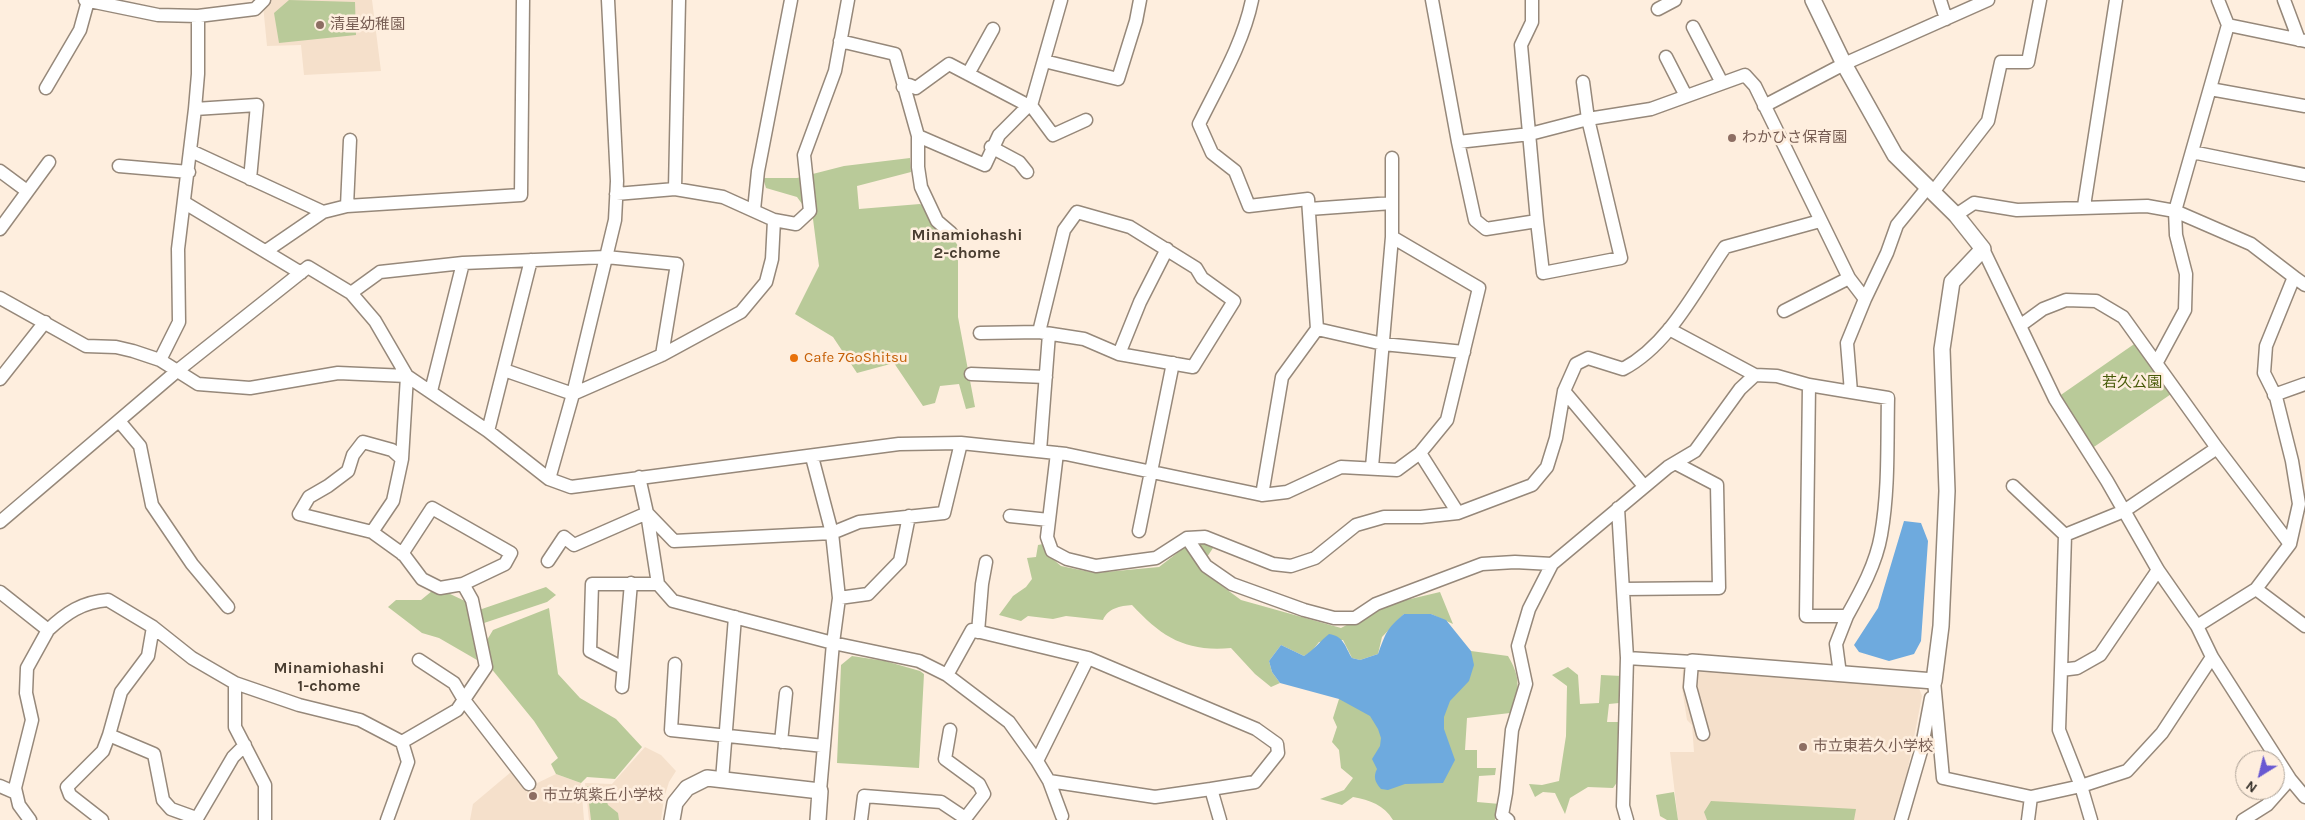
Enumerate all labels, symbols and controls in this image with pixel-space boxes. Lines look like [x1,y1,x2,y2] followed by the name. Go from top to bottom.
[330,16,405,34] place label: 清星幼稚園
[314,19,326,31] marker: 清星幼稚園
[1742,129,1847,147] place label: わかひさ保育園
[1726,132,1738,144] marker: わかひさ保育園
[911,225,1023,263] district label: Minamiohashi 2-chome
[804,349,908,367] place label: Cafe 7GoShitsu
[788,352,800,364] marker: Cafe 7GoShitsu
[2102,374,2162,392] park label: 若久公園
[273,658,385,696] district label: Minamiohashi 1-chome
[1813,738,1933,756] place label: 市立東若久小学校
[1797,741,1809,753] marker: 市立東若久小学校
[2235,750,2285,800] north arrow
[2242,777,2261,797] text: N
[543,787,663,805] place label: 市立筑紫丘小学校
[527,790,539,802] marker: 市立筑紫丘小学校

